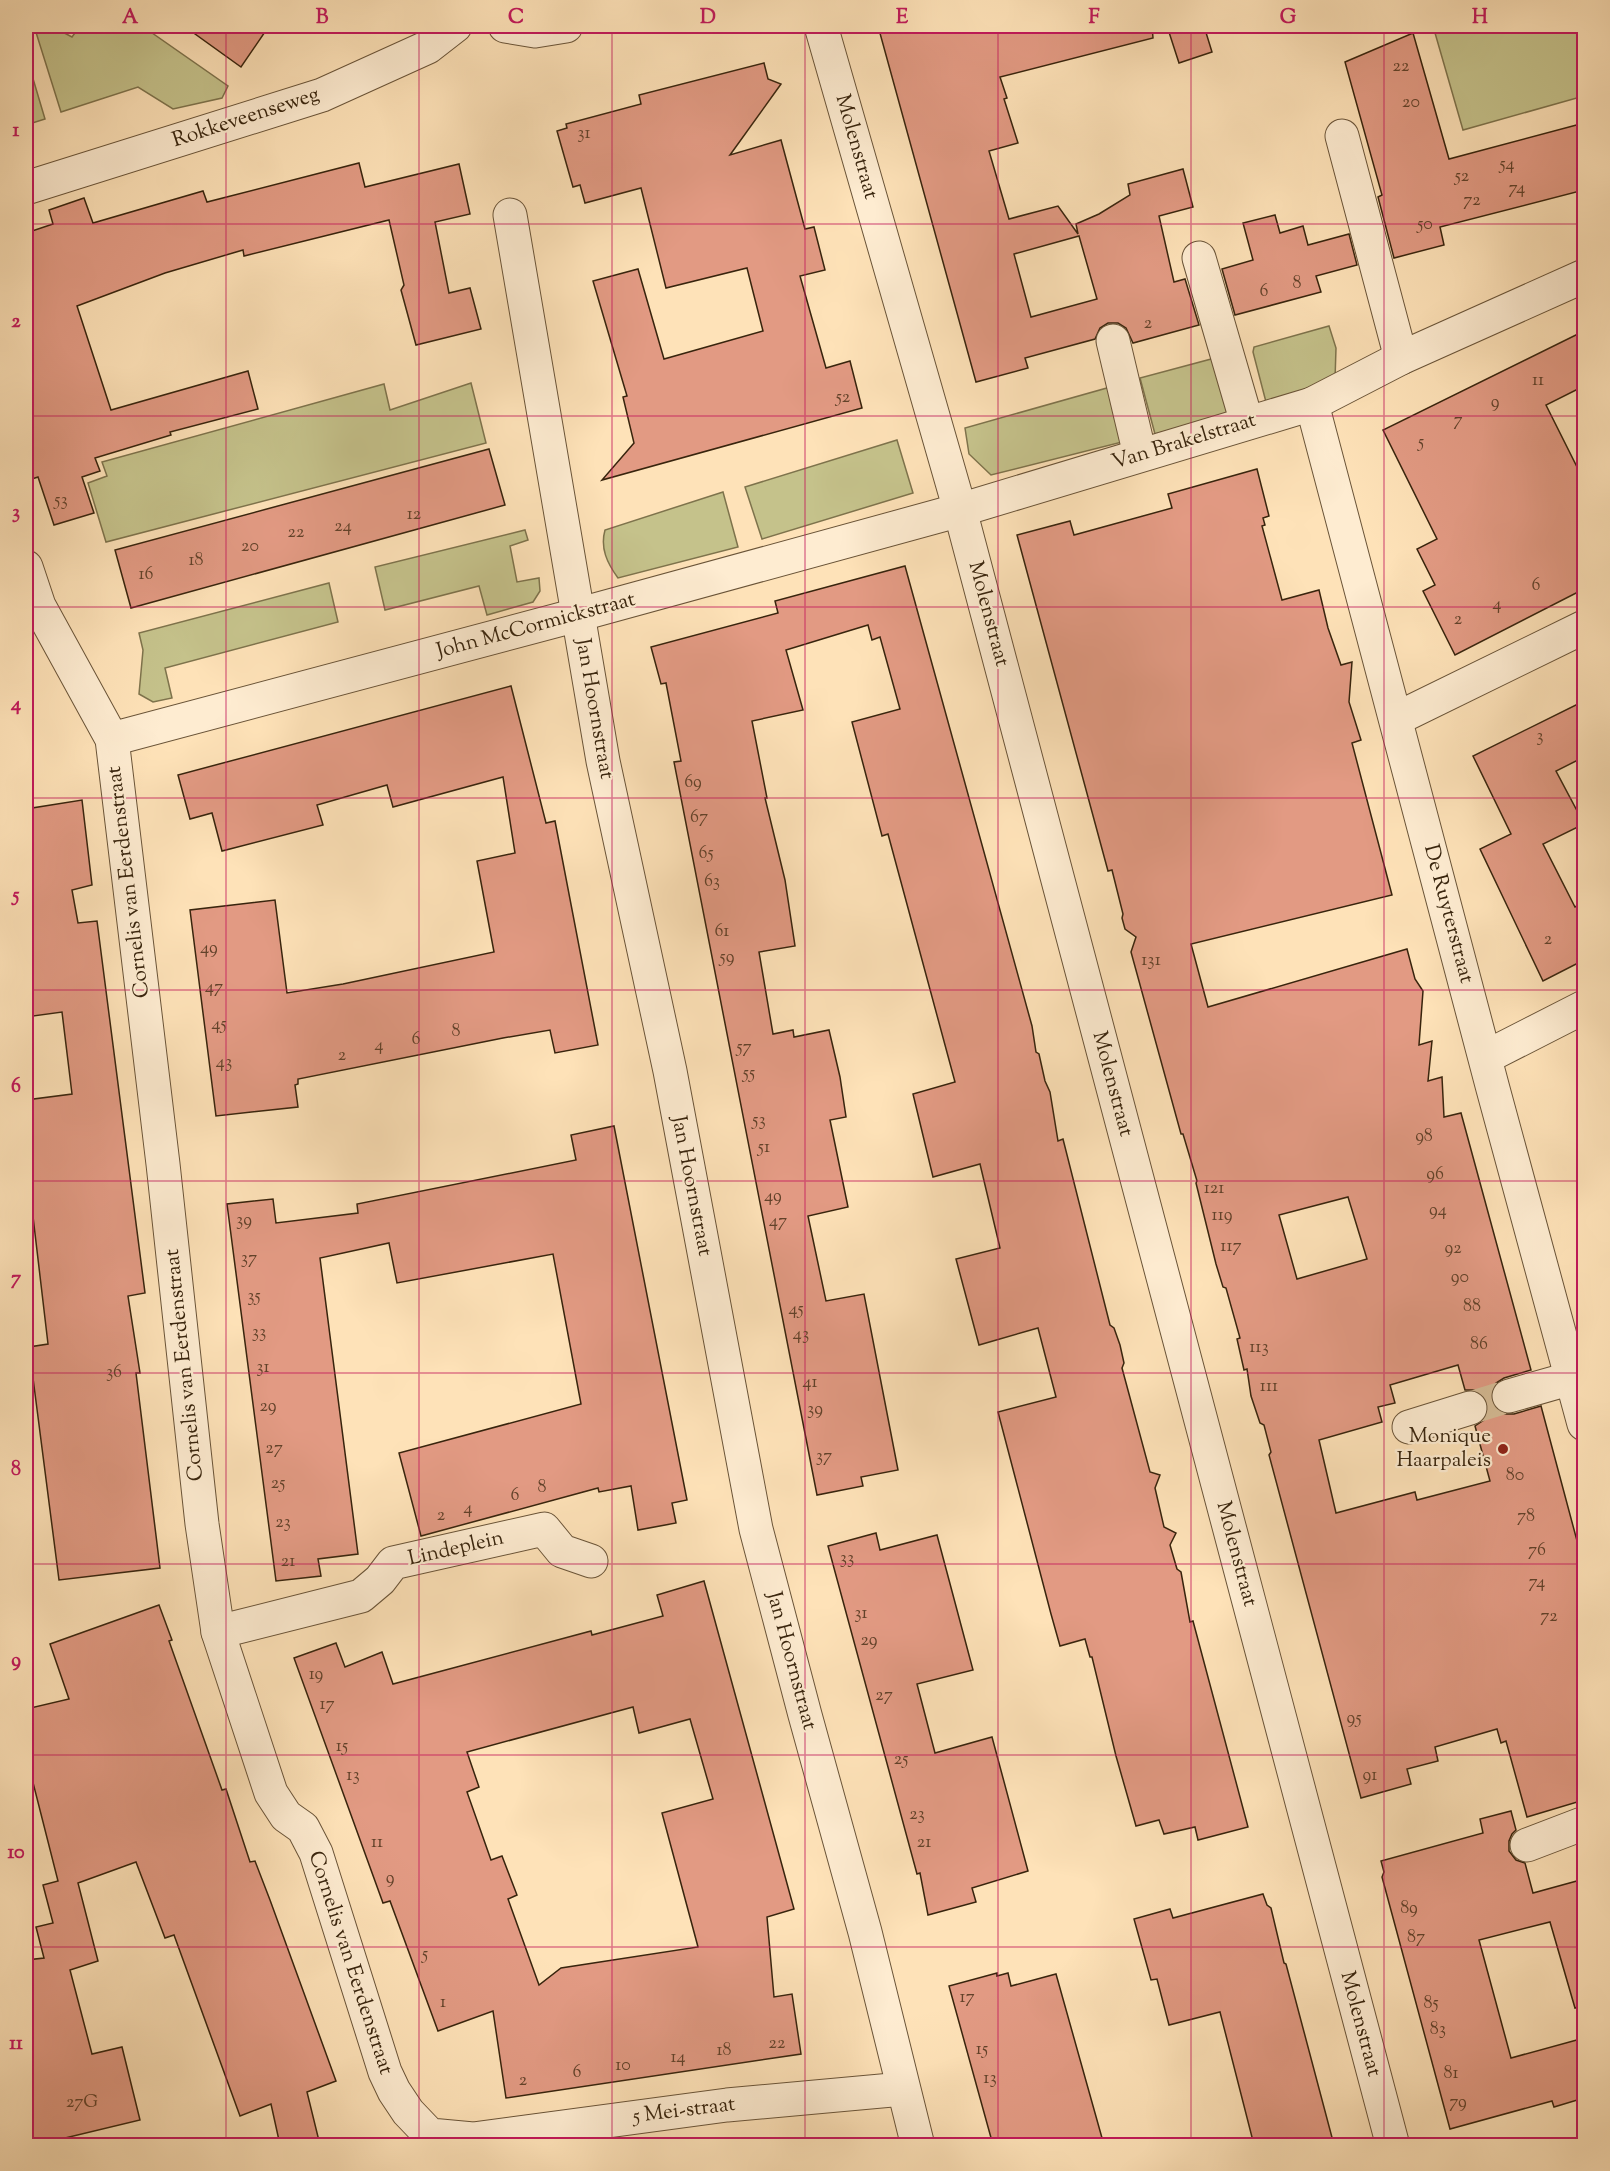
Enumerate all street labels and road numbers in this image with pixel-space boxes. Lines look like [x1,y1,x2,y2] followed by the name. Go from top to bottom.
[169,80,323,156] street label: Rokkeveenseweg
[827,91,885,203] street label: Molenstraat
[1108,406,1260,478] street label: Van Brakelstraat
[960,558,1016,670] street label: Molenstraat
[432,585,639,667] street label: John McCormickstraat
[567,635,621,782] street label: Jan Hoornstraat
[100,764,158,1000] street label: Cornelis van Eerdenstraat
[1415,841,1481,987] street label: De Ruyterstraat
[1084,1028,1140,1140] street label: Molenstraat
[663,1112,719,1259] street label: Jan Hoornstraat
[158,1247,212,1483] street label: Cornelis van Eerdenstraat
[1208,1498,1264,1610] street label: Molenstraat
[405,1523,507,1575] street label: Lindeplein
[758,1587,824,1734] street label: Jan Hoornstraat
[300,1847,400,2079] street label: Cornelis van Eerdenstraat
[1332,1968,1388,2080] street label: Molenstraat
[630,2090,737,2132] street label: 5 Mei-straat

